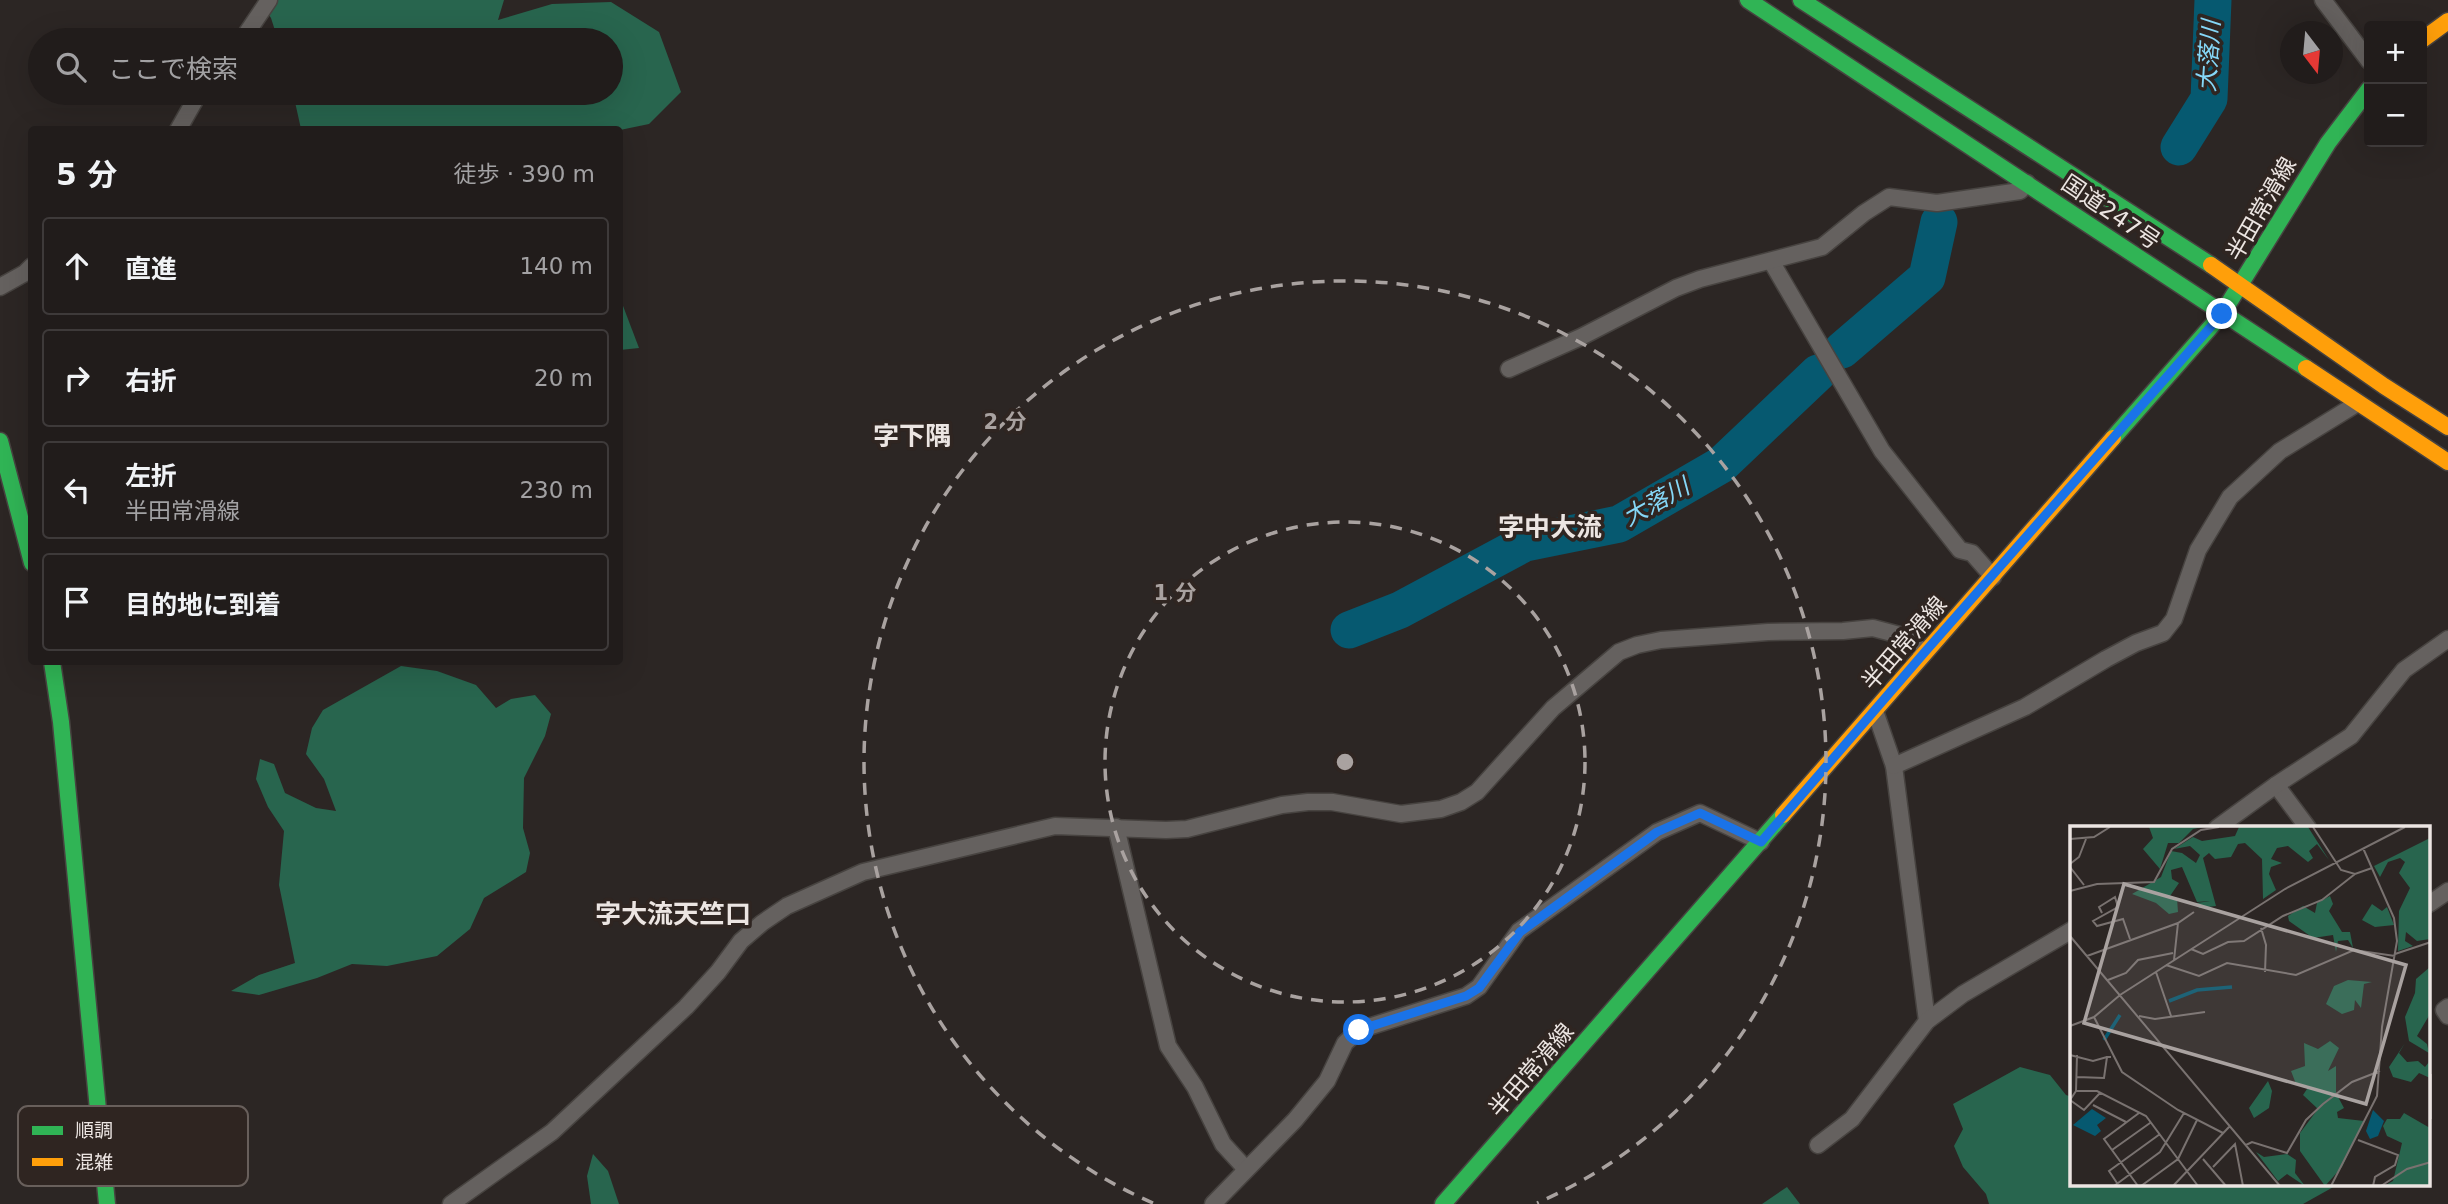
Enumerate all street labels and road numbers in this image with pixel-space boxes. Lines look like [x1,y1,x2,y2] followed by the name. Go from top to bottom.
[2221,153,2301,265] street label: 半田常滑線
[2057,170,2165,254] street label: 国道247号
[1856,591,1952,695] street label: 半田常滑線
[1483,1018,1579,1122] street label: 半田常滑線

